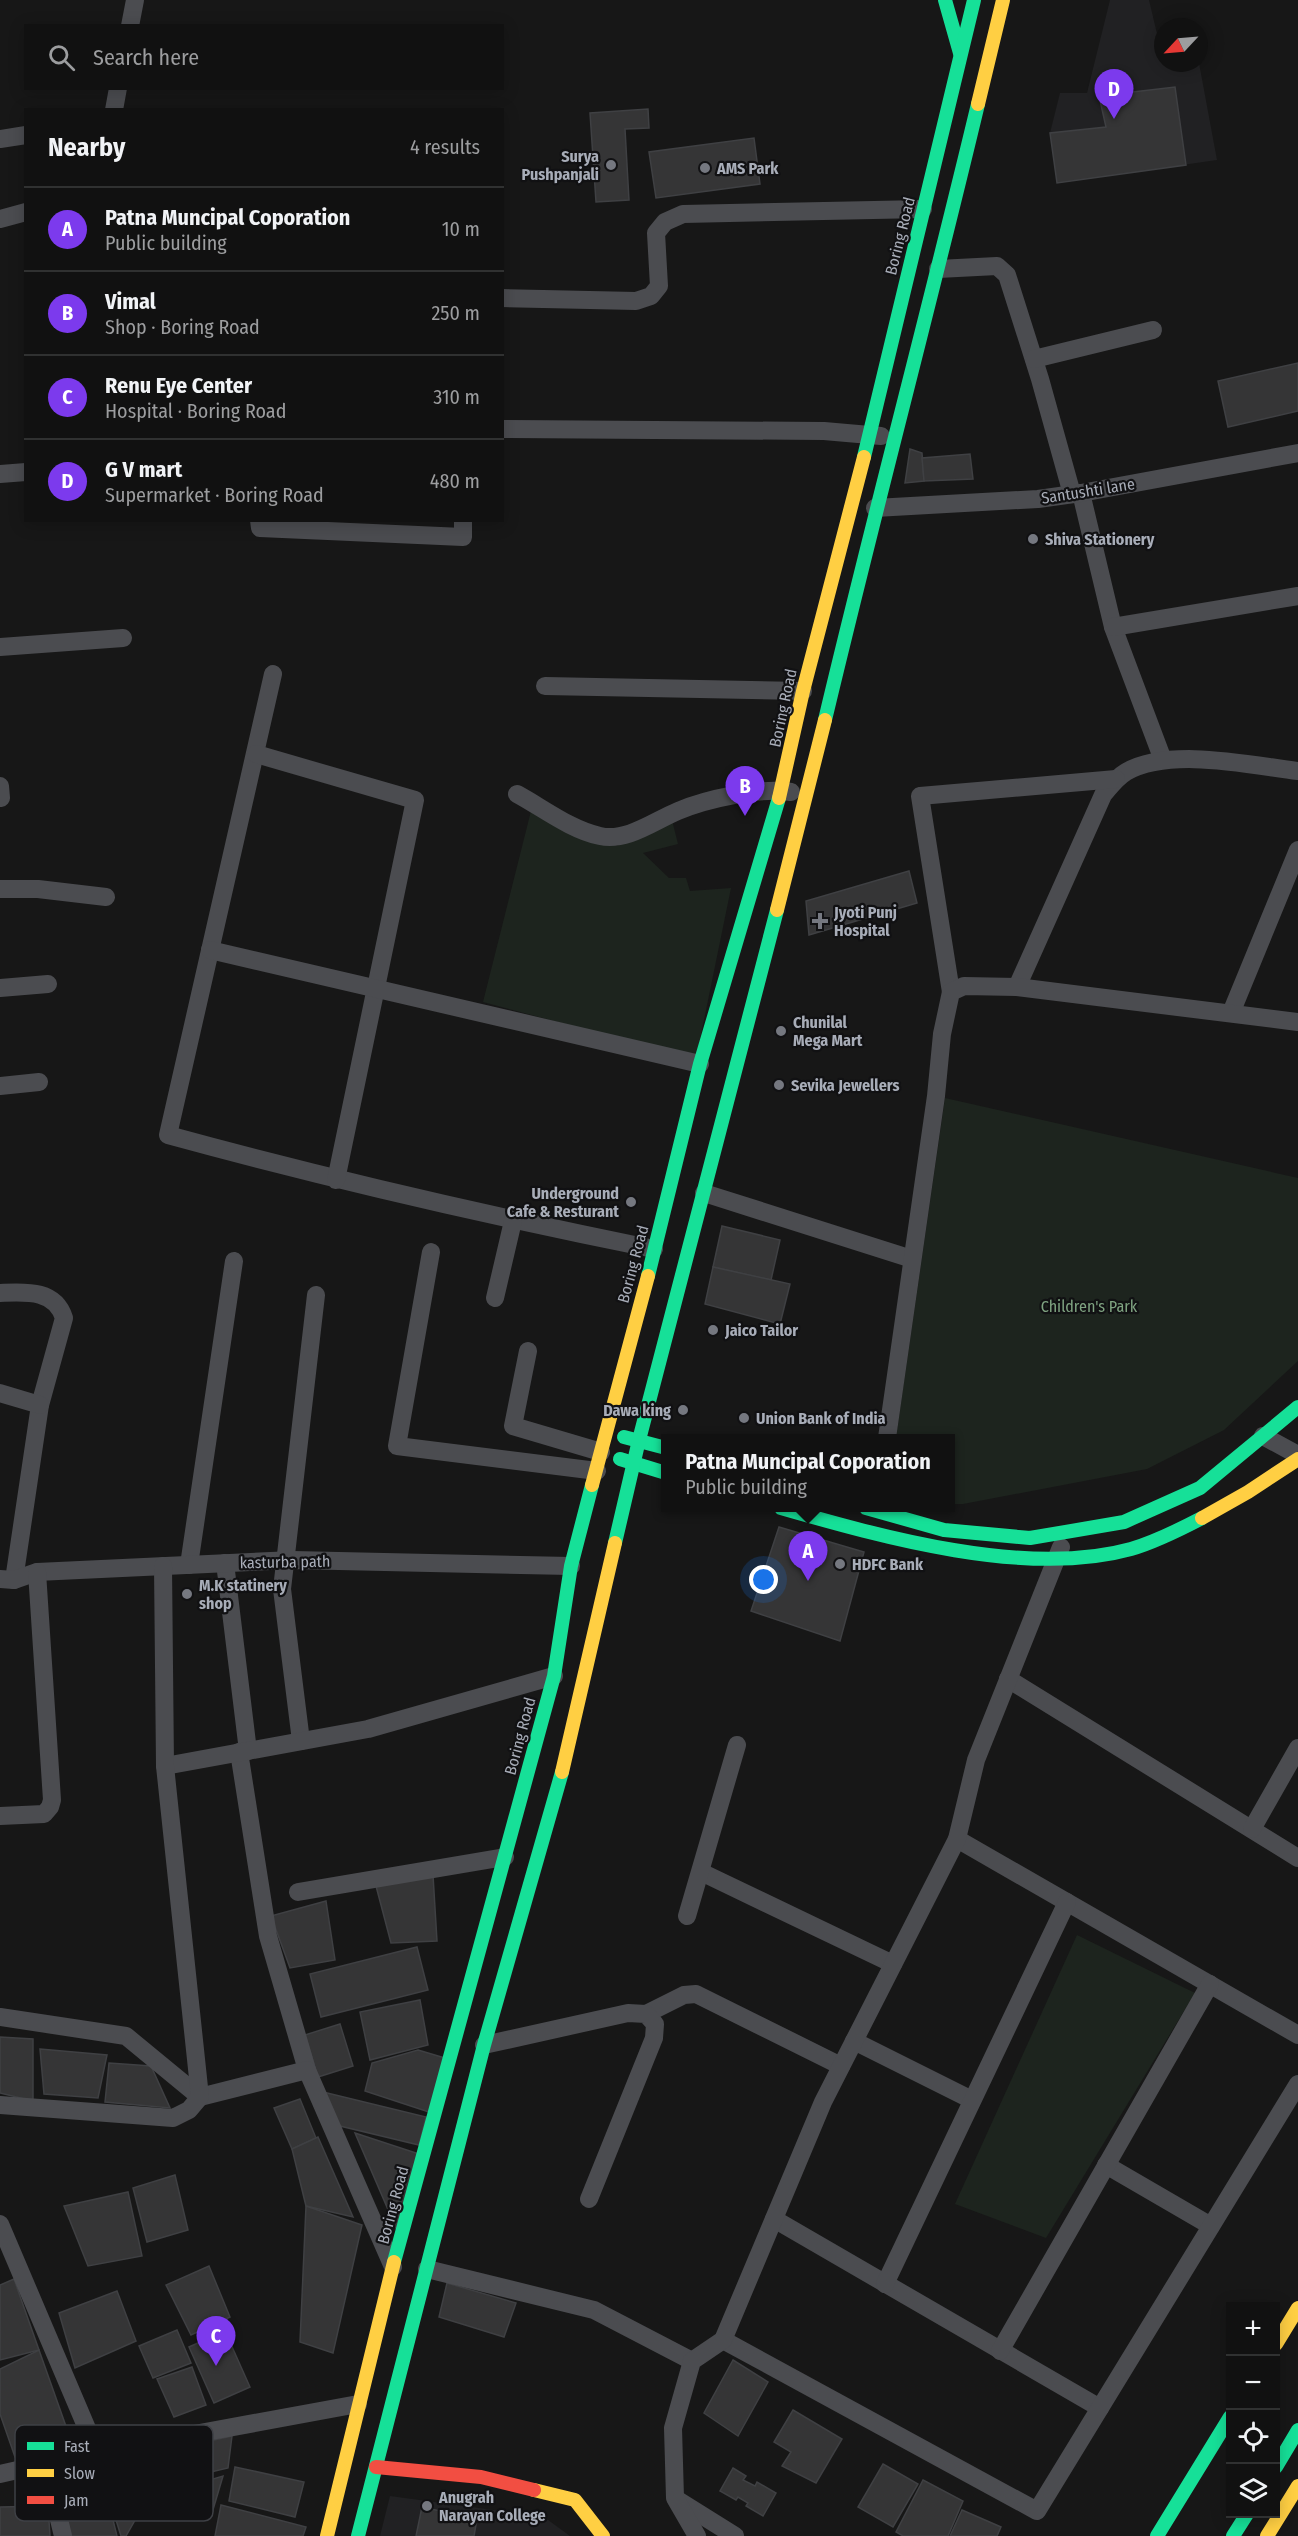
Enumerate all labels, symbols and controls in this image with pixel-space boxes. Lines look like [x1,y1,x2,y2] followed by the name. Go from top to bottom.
[1154,18,1208,72] north arrow
[24,24,504,90] search box
[45,41,78,74] icon: search
[93,44,199,71] text: Search here
[1094,70,1134,119] pin: D
[48,132,125,163] text: Nearby
[410,135,480,159] text: 4 results
[522,147,599,184] place label: Surya Pushpanjali
[604,158,618,172] marker: Surya Pushpanjali
[716,159,779,178] place label: AMS Park
[698,161,712,175] marker: AMS Park
[881,195,919,277] street label: Boring Road
[105,204,350,231] text: Patna Muncipal Coporation
[62,217,73,241] text: A
[442,217,480,241] text: 10 m
[105,231,227,255] text: Public building
[105,288,156,315] text: Vimal
[62,301,73,325] text: B
[432,301,480,325] text: 250 m
[105,315,260,339] text: Shop · Boring Road
[105,372,252,399] text: Renu Eye Center
[62,385,73,409] text: C
[433,385,480,409] text: 310 m
[105,399,286,423] text: Hospital · Boring Road
[105,456,182,483] text: G V mart
[62,469,73,493] text: D
[430,469,480,493] text: 480 m
[1040,474,1136,508] street label: Santushti lane
[105,483,324,507] text: Supermarket · Boring Road
[1045,530,1155,549] place label: Shiva Stationery
[1026,532,1040,546] marker: Shiva Stationery
[765,667,801,749] street label: Boring Road
[726,766,764,816] pin: B
[833,903,897,940] place label: Jyoti Punj Hospital
[811,912,829,930] marker: Jyoti Punj Hospital
[793,1013,863,1050] place label: Chunilal Mega Mart
[774,1024,788,1038] marker: Chunilal Mega Mart
[791,1076,899,1095] place label: Sevika Jewellers
[772,1078,786,1092] marker: Sevika Jewellers
[507,1184,619,1221] place label: Underground Cafe & Resturant
[624,1195,638,1209] marker: Underground Cafe & Resturant
[614,1223,652,1305] street label: Boring Road
[1041,1297,1138,1316] park label: Children's Park
[724,1321,798,1340] place label: Jaico Tailor
[706,1323,720,1337] marker: Jaico Tailor
[603,1401,671,1420] place label: Dawa king
[676,1403,690,1417] marker: Dawa king
[756,1409,886,1428] place label: Union Bank of India
[737,1411,751,1425] marker: Union Bank of India
[661,1434,955,1512] popup
[685,1448,931,1475] text: Patna Muncipal Coporation
[685,1475,807,1499] text: Public building
[788,1532,828,1581] pin: A
[239,1552,331,1572] street label: kasturba path
[852,1555,924,1574] place label: HDFC Bank
[833,1557,847,1571] marker: HDFC Bank
[749,1565,778,1594] your location
[199,1576,287,1613] place label: M.K statinery shop
[180,1587,194,1601] marker: M.K statinery shop
[501,1695,539,1777] street label: Boring Road
[374,2164,412,2246] street label: Boring Road
[1226,2302,1280,2518] map controls
[1226,2302,1280,2356] button: +
[196,2316,236,2366] pin: C
[1226,2356,1280,2410] button: −
[1226,2410,1280,2464] button: locate
[15,2425,213,2521] legend
[64,2437,91,2456] text: Fast
[64,2464,95,2483] text: Slow
[1226,2464,1280,2518] button: layers
[438,2488,546,2525] place label: Anugrah Narayan College
[64,2491,89,2510] text: Jam
[420,2499,434,2513] marker: Anugrah Narayan College

